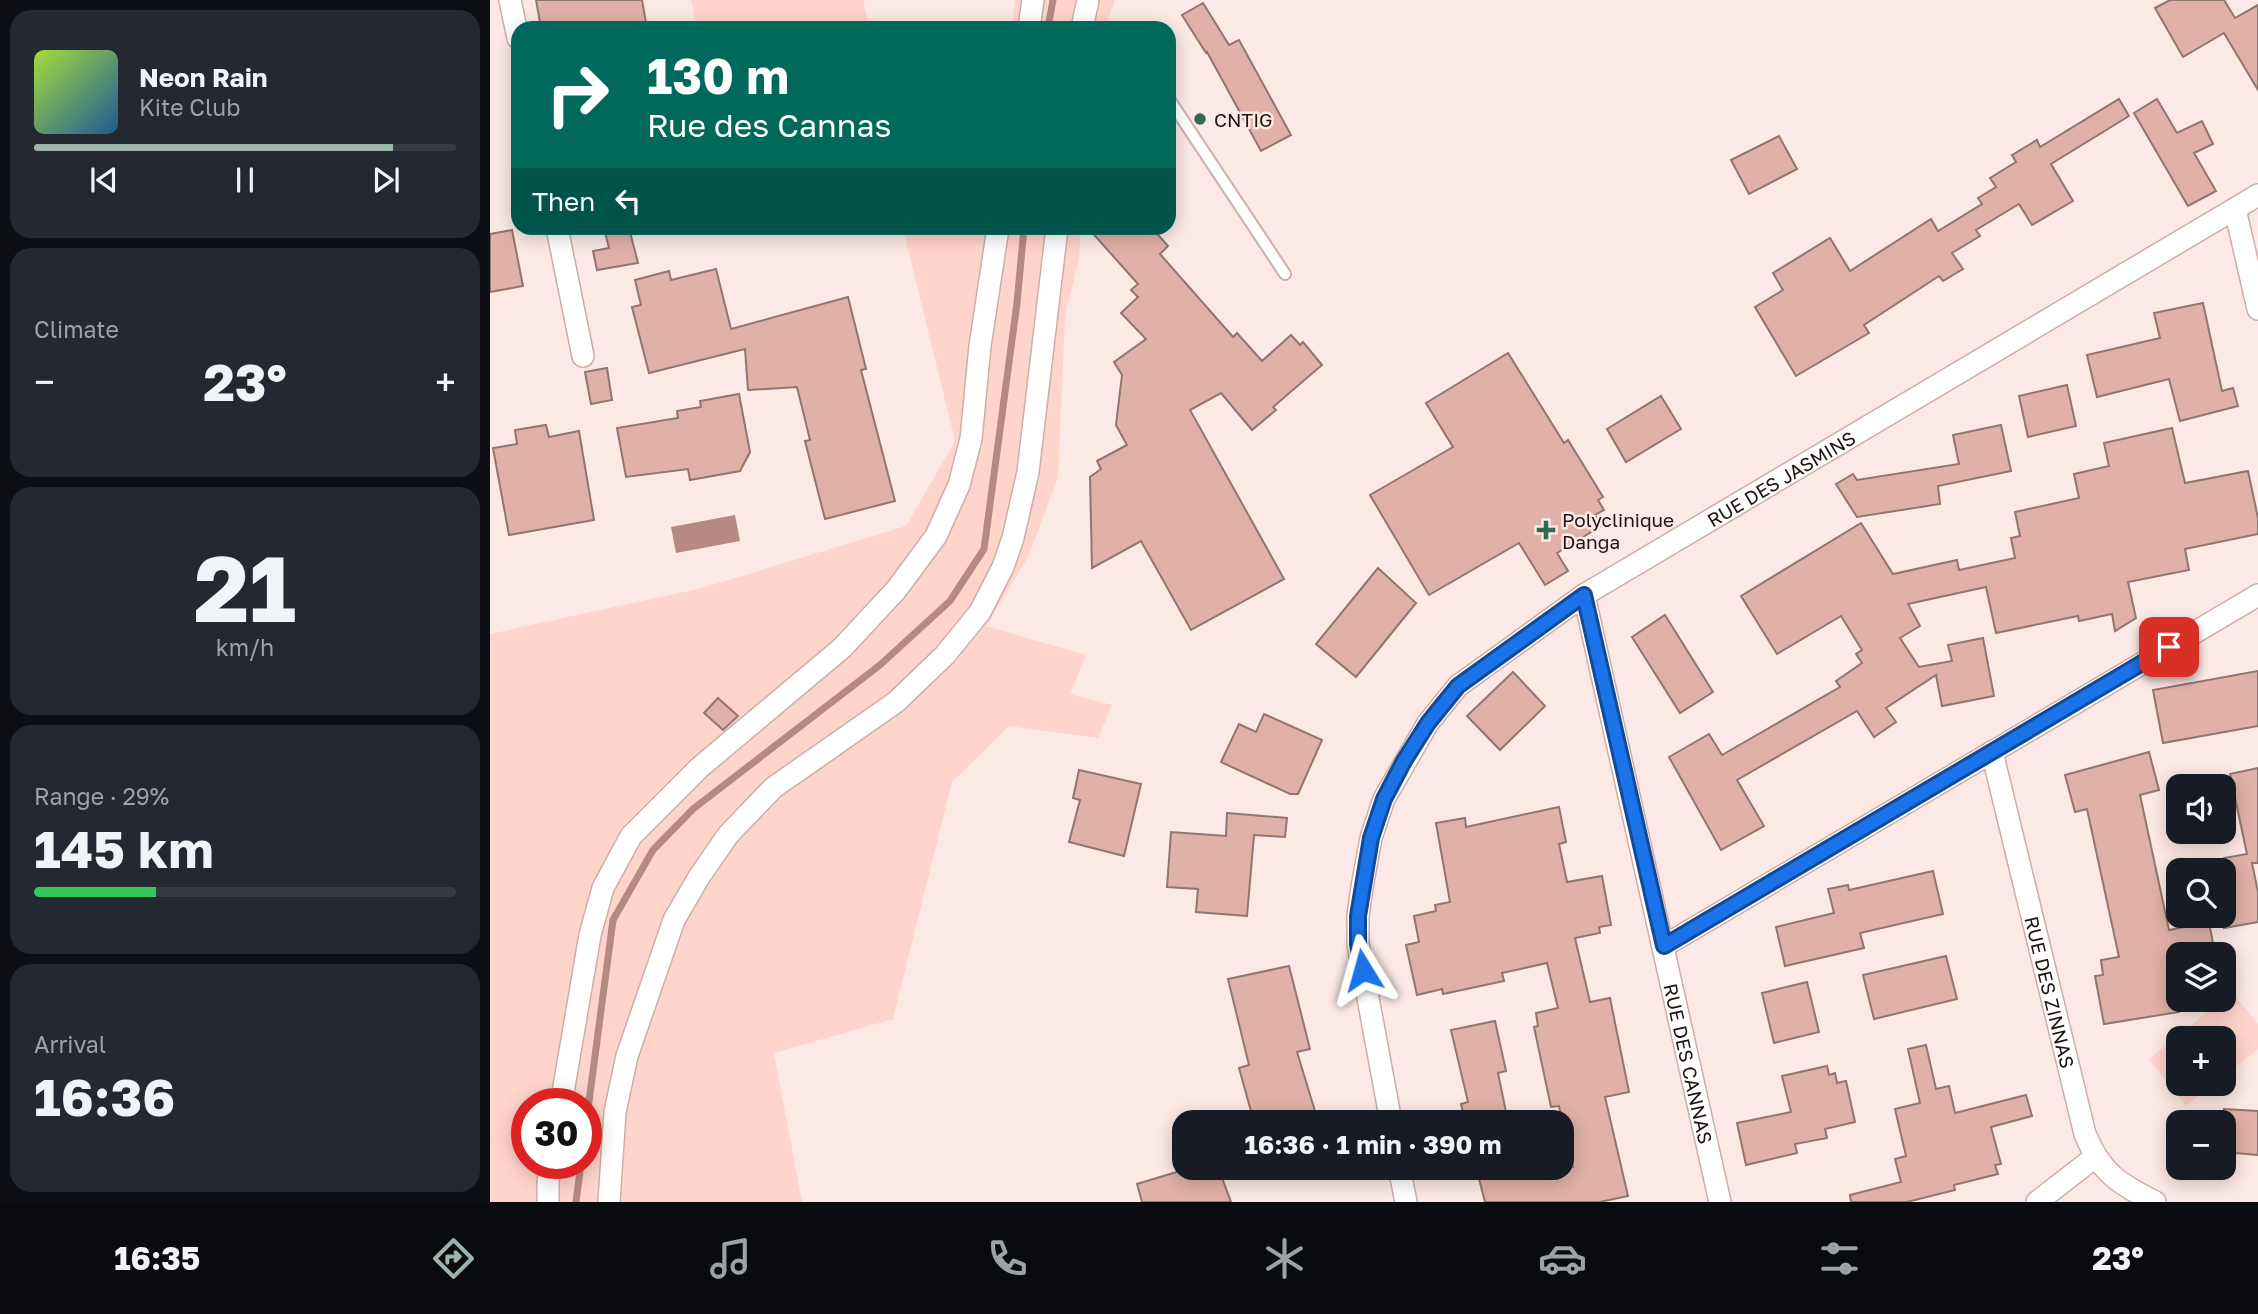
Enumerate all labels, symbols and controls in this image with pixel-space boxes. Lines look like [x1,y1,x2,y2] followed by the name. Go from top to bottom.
[647,46,789,105] text: 130 m
[532,49,623,140] icon: right
[139,62,268,93] text: Neon Rain
[139,93,240,121] text: Kite Club
[647,106,891,144] text: Rue des Cannas
[1214,108,1273,131] place label: CNTIG
[1192,111,1208,127] marker: CNTIG
[85,161,123,199] icon: previous
[226,161,264,199] icon: pause
[367,161,405,199] icon: next
[609,182,647,220] icon: left
[532,186,595,217] text: Then
[34,315,119,343] text: Climate
[203,350,287,412] text: 23°
[34,359,55,404] text: −
[435,359,456,404] text: +
[1703,425,1859,531] street label: RUE DES JASMINS
[1562,508,1674,553] place label: Polyclinique Danga
[1536,520,1556,540] marker: Polyclinique Danga
[194,533,296,642] text: 21
[2139,617,2199,677] pin
[2150,628,2188,666] icon: arrive
[216,633,274,661] text: km/h
[2166,774,2236,1180] map controls
[2166,774,2236,844] button: sound
[34,782,169,810] text: Range · 29%
[34,817,214,879] text: 145 km
[2166,858,2236,928] button: search
[2021,914,2080,1070] street label: RUE DES ZINNAS
[1326,933,1400,1007] position arrow
[2166,942,2236,1012] button: layers
[1660,981,1718,1146] street label: RUE DES CANNAS
[2166,1026,2236,1096] button: +
[34,1030,106,1058] text: Arrival
[34,1065,175,1127] text: 16:36
[511,1088,602,1179] speed limit sign: 30
[2166,1110,2236,1180] button: −
[1244,1129,1502,1160] text: 16:36 · 1 min · 390 m
[429,1234,478,1283] icon: directions
[706,1234,755,1283] icon: music
[983,1234,1032,1283] icon: phone
[1260,1234,1309,1283] icon: climate
[1538,1234,1587,1283] icon: car
[1815,1234,1864,1283] icon: filters
[114,1239,200,1277] text: 16:35
[2092,1239,2144,1277] text: 23°

